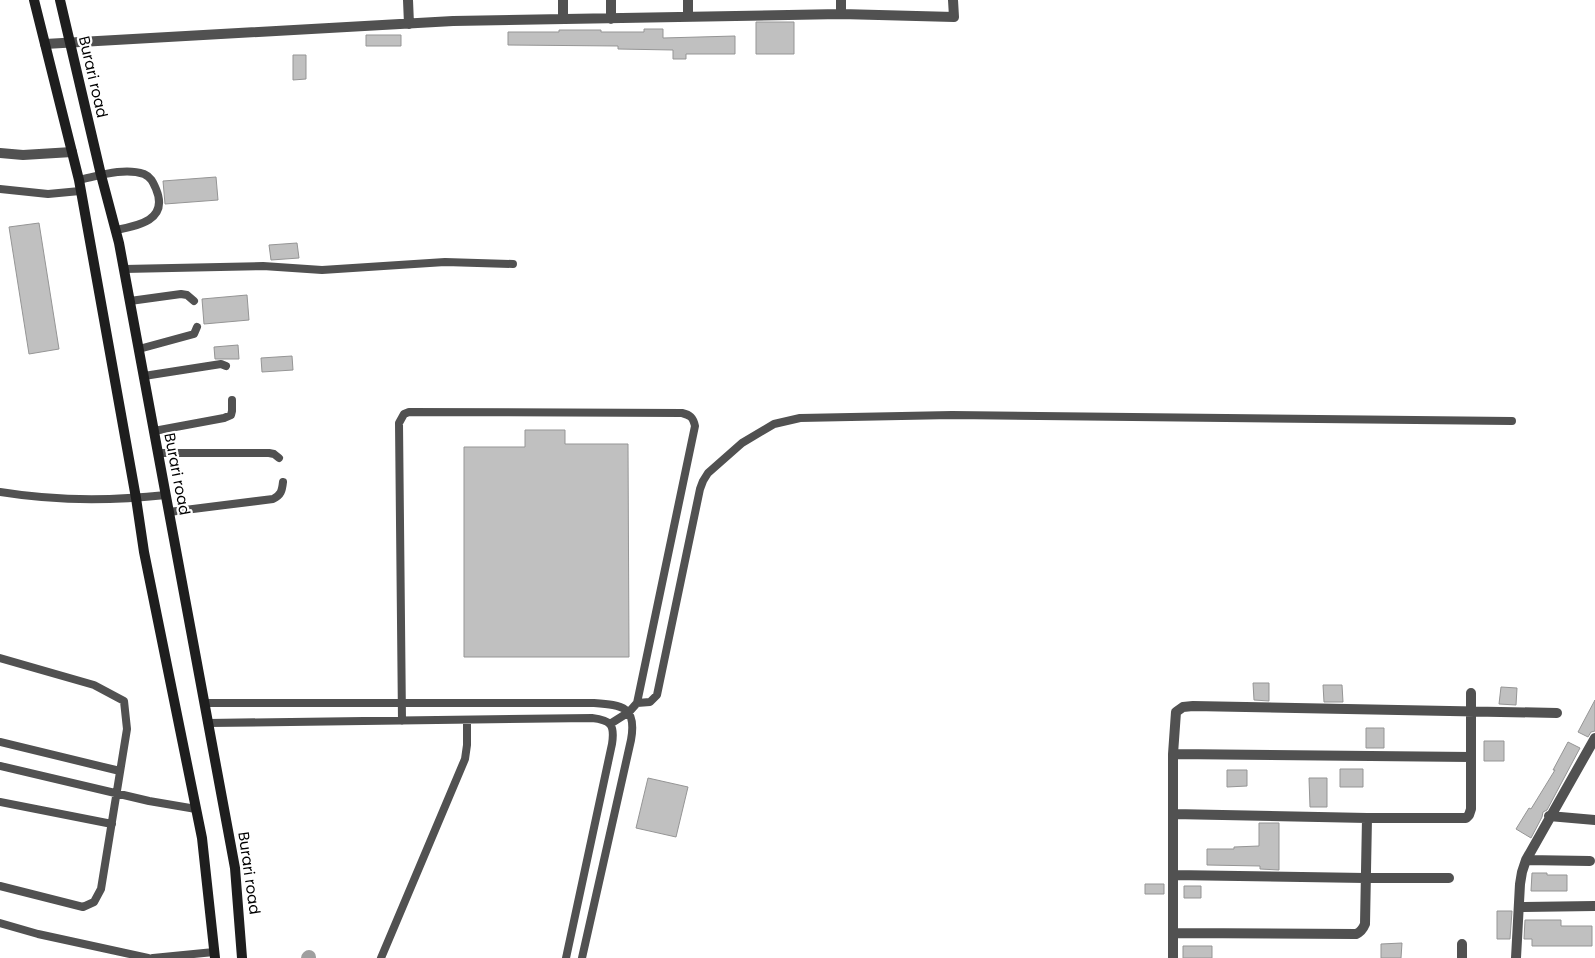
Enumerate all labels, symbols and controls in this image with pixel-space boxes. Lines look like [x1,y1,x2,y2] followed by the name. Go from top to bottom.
[74,34,113,120] street label: Burari road
[159,431,196,517] street label: Burari road
[233,830,266,916] street label: Burari road

